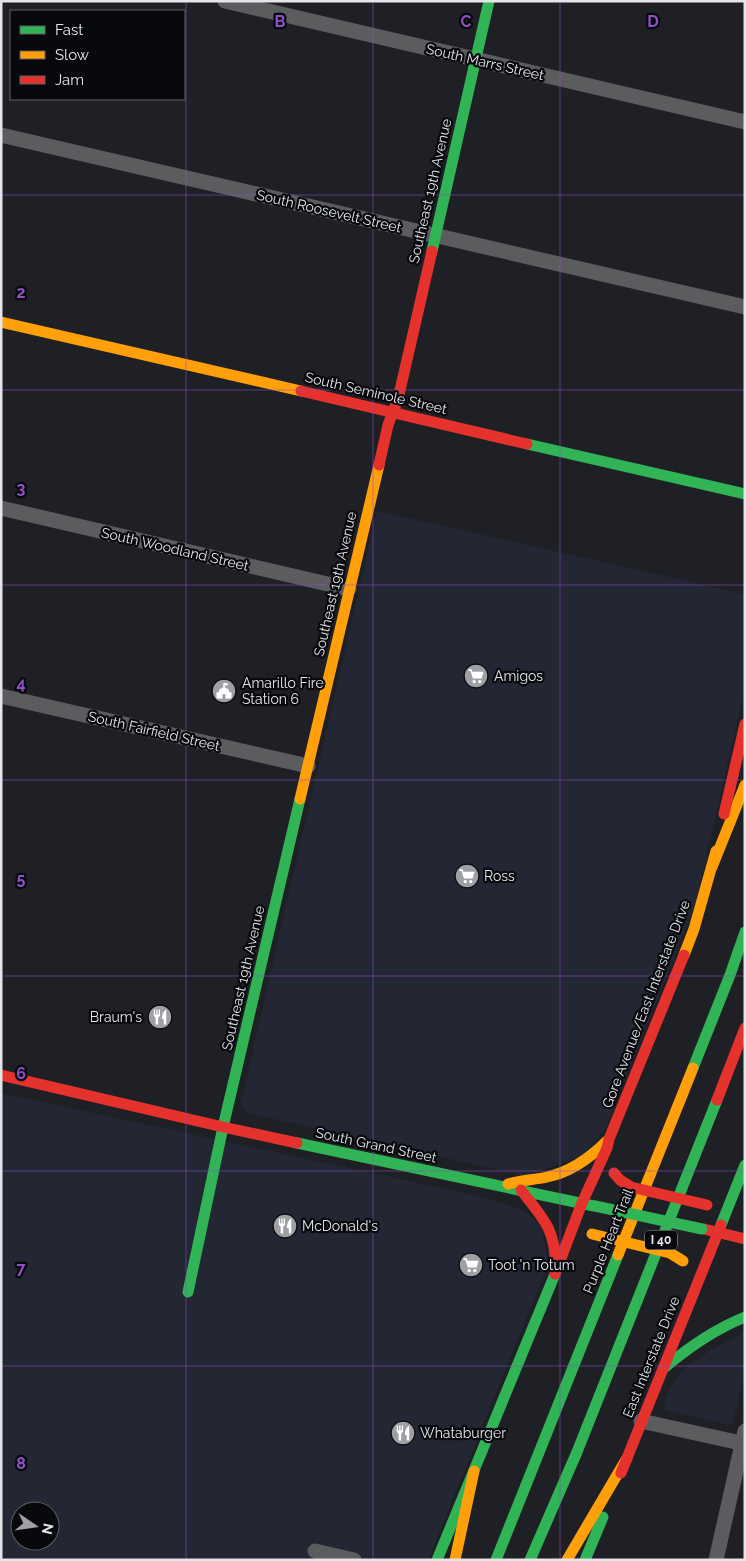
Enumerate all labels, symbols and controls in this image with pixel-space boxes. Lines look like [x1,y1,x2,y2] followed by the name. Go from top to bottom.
[10,10,185,100] legend
[275,12,286,31] text: B
[461,12,472,31] text: C
[647,12,659,31] text: D
[55,21,83,39] text: Fast
[425,41,546,83] street label: South Marrs Street
[55,46,89,64] text: Slow
[55,71,84,89] text: Jam
[406,117,454,265] street label: Southeast 19th Avenue
[255,187,403,236] street label: South Roosevelt Street
[16,283,26,302] text: 2
[304,369,449,417] street label: South Seminole Street
[17,479,26,498] text: 3
[311,510,359,658] street label: Southeast 19th Avenue
[100,524,251,574] street label: South Woodland Street
[463,663,489,689] supermarket icon: Amigos
[494,668,543,684] place label: Amigos
[16,674,26,693] text: 4
[242,675,324,707] place label: Amarillo Fire Station 6
[211,678,237,704] public building icon: Amarillo Fire Station 6
[87,708,222,754] street label: South Fairfield Street
[454,863,480,889] supermarket icon: Ross
[484,868,515,884] place label: Ross
[17,869,26,888] text: 5
[599,898,693,1110] street label: Gore Avenue/East Interstate Drive
[219,904,267,1052] street label: Southeast 19th Avenue
[147,1004,173,1030] restaurant icon: Braum's
[90,1009,142,1025] place label: Braum's
[16,1064,26,1083] text: 6
[314,1124,438,1166] street label: South Grand Street
[580,1186,636,1296] street label: Purple Heart Trail
[272,1213,298,1239] restaurant icon: McDonald's
[302,1218,378,1234] place label: McDonald's
[645,1230,677,1250] road number: I 40
[458,1252,484,1278] supermarket icon: Toot 'n Totum
[488,1257,575,1273] place label: Toot 'n Totum
[17,1259,26,1278] text: 7
[619,1294,683,1420] street label: East Interstate Drive
[390,1420,416,1446] restaurant icon: Whataburger
[420,1425,506,1441] place label: Whataburger
[16,1454,26,1473] text: 8
[10,1501,60,1551] north arrow
[39,1522,57,1536] text: N

